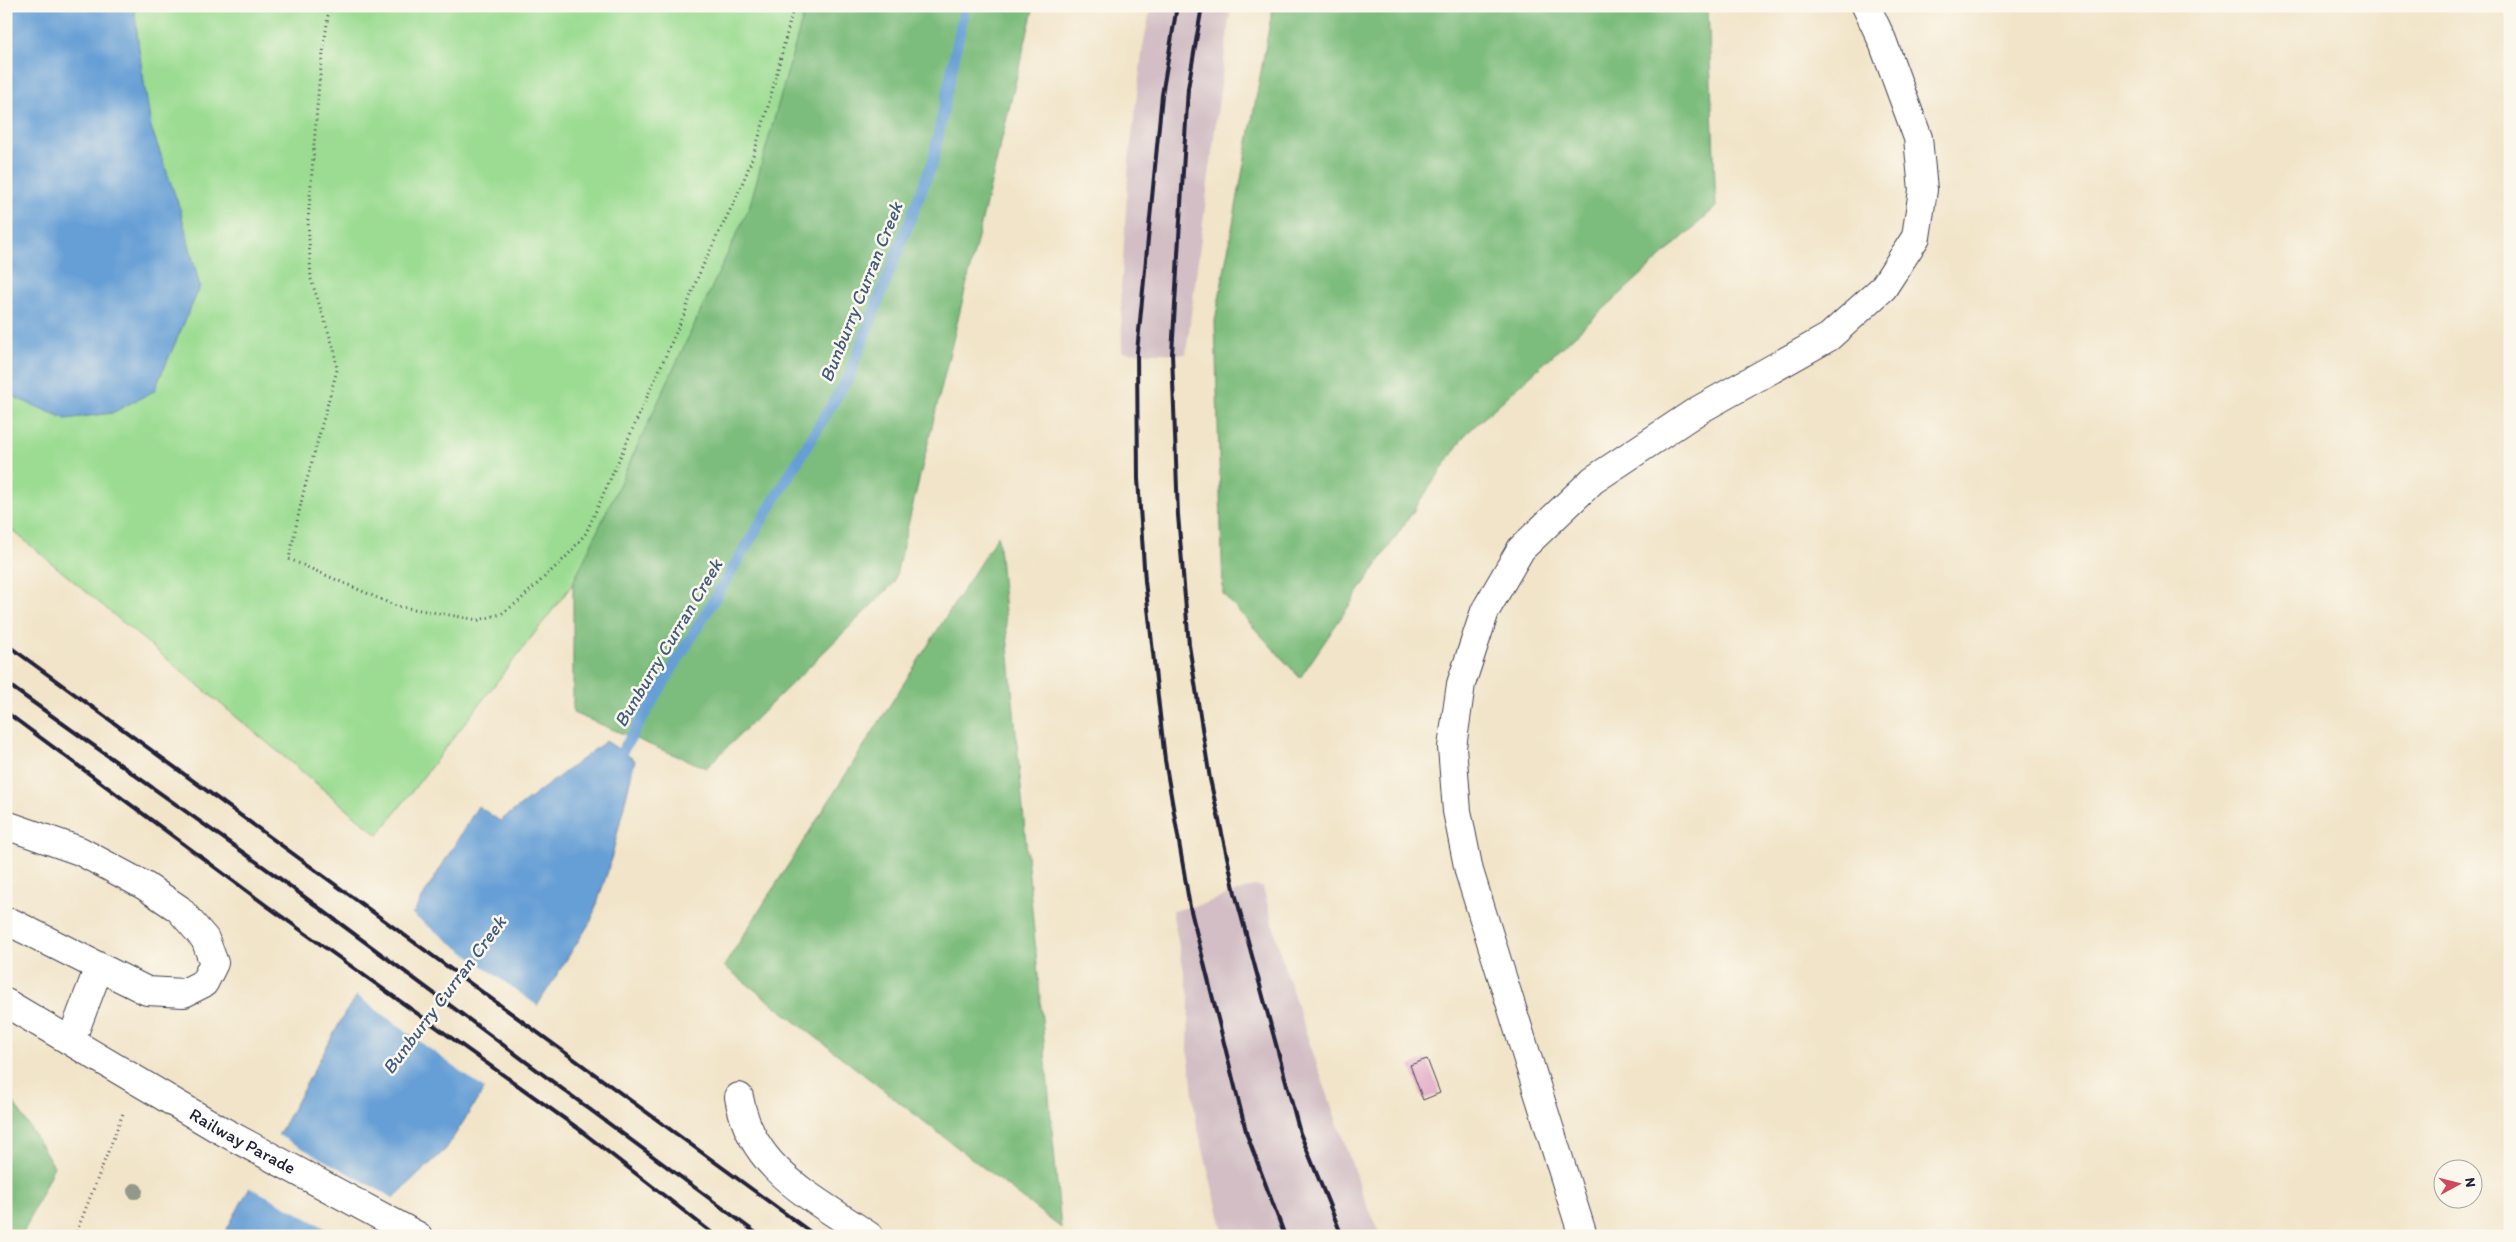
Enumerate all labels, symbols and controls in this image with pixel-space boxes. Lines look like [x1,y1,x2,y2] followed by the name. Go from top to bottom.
[814,198,908,385] water label: Bunburry Curran Creek
[609,554,728,731] water label: Bunburry Curran Creek
[377,910,512,1079] water label: Bunburry Curran Creek
[186,1103,299,1179] street label: Railway Parade
[2434,1160,2484,1210] north arrow
[2461,1177,2479,1188] text: N

